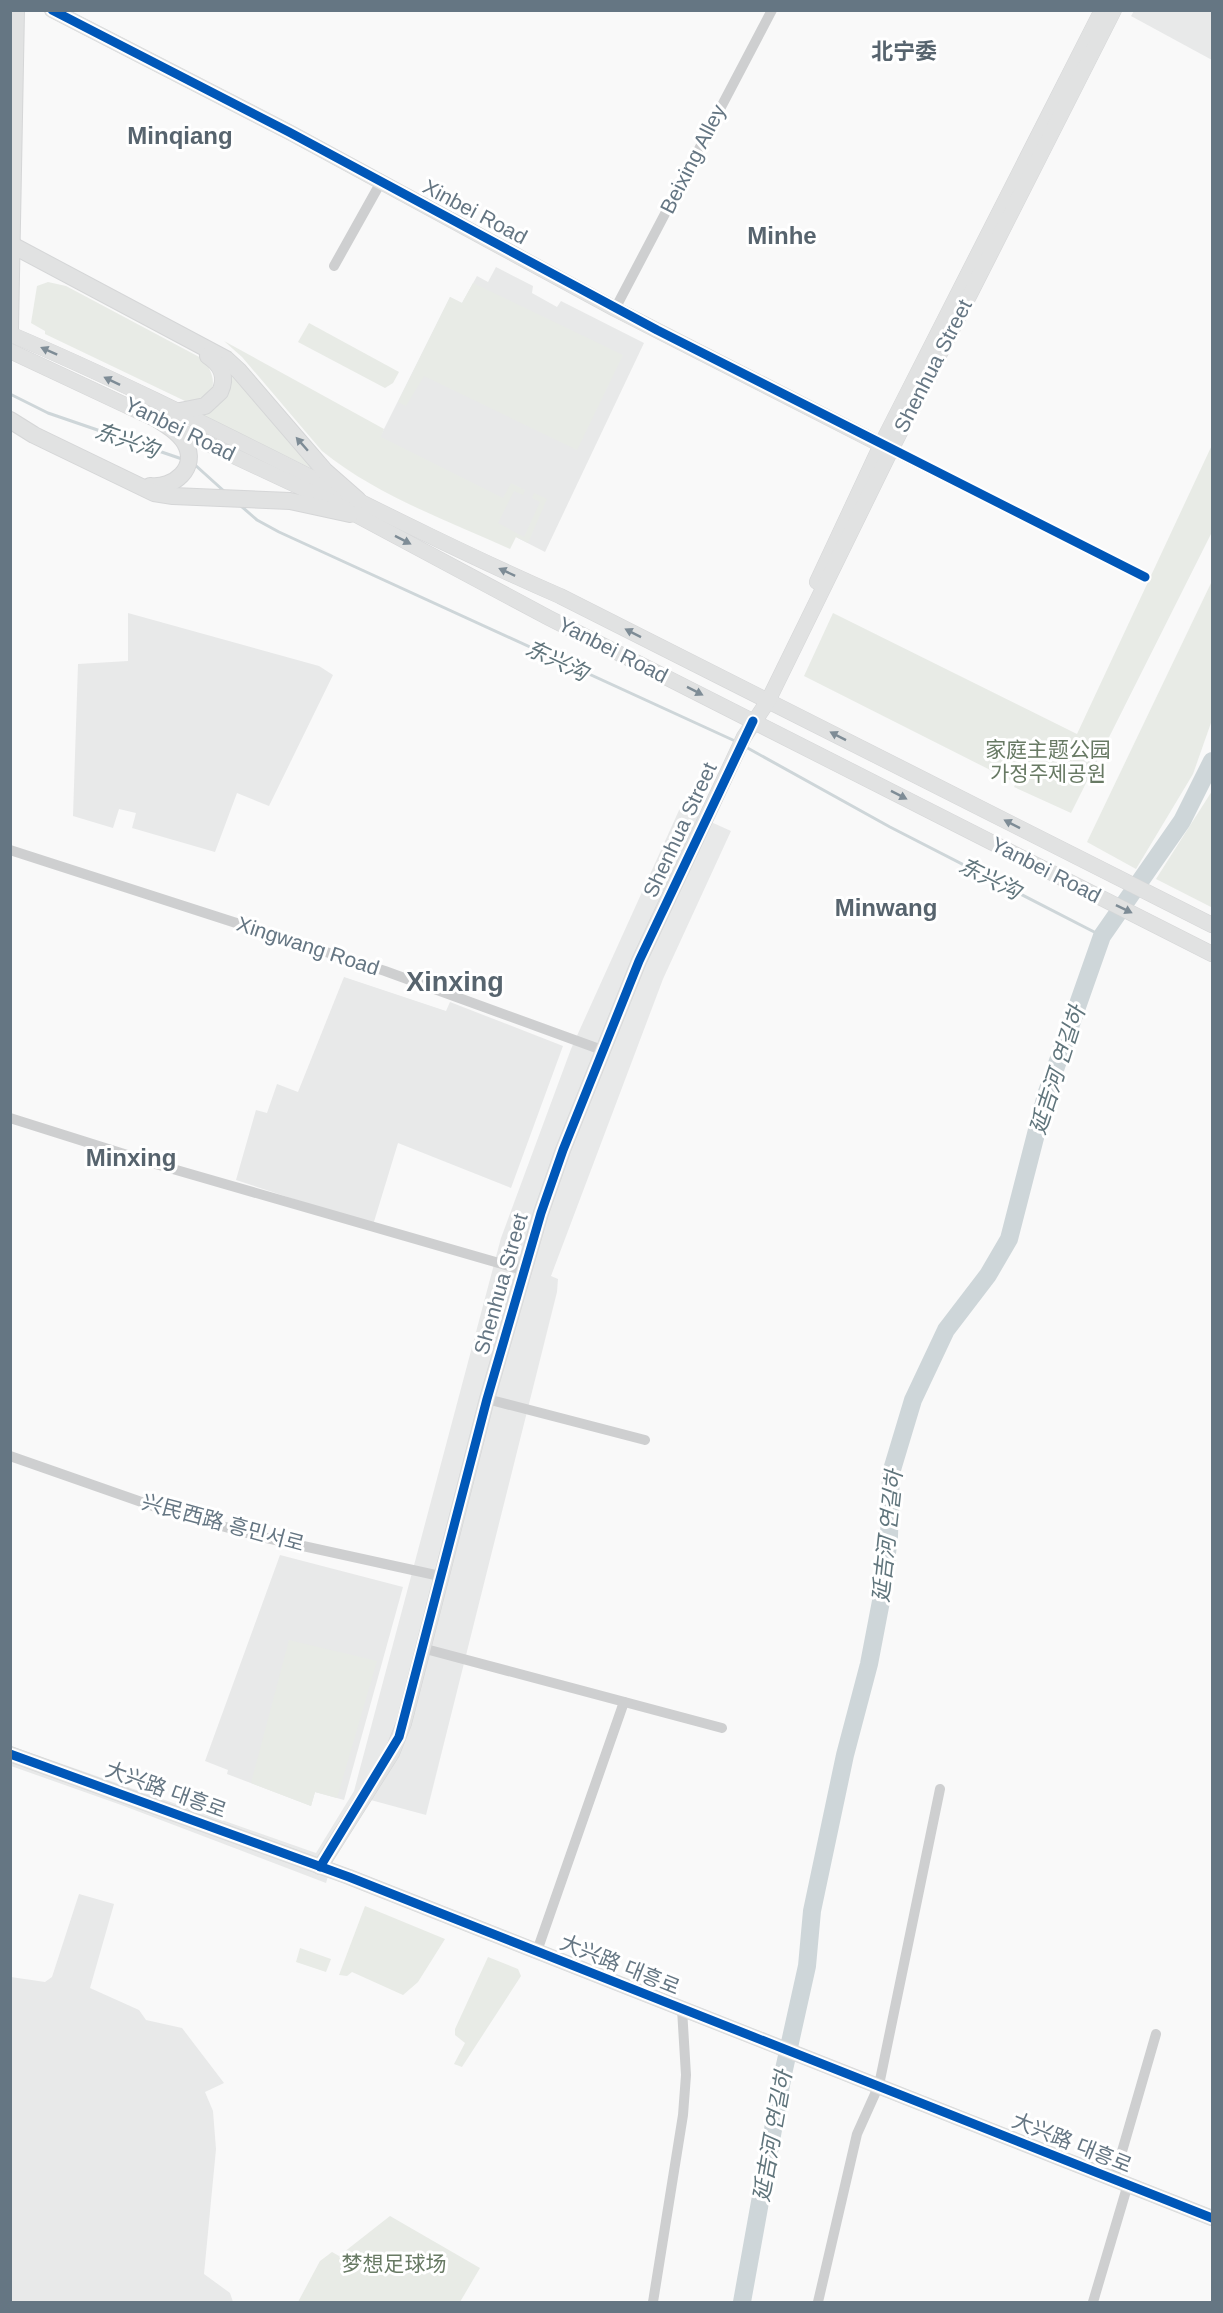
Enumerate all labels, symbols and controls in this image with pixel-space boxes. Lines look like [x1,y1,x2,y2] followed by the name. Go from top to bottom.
[871,39,937,64] district label: 北宁委
[655,100,730,217] street label: Beixing Alley
[127,122,233,149] district label: Minqiang
[419,175,531,249] street label: Xinbei Road
[747,222,817,249] district label: Minhe
[889,295,976,436] street label: Shenhua Street
[39,346,57,356] one-way arrow
[104,376,121,386] one-way arrow
[121,392,239,465] street label: Yanbei Road
[92,418,164,464] water label: 东兴沟
[295,436,308,452] one-way arrow
[394,535,411,545] one-way arrow
[498,568,515,577] one-way arrow
[555,612,672,687] street label: Yanbei Road
[625,628,642,638] one-way arrow
[522,635,594,687] water label: 东兴沟
[686,686,703,696] one-way arrow
[829,732,846,741] one-way arrow
[985,738,1111,785] park label: 家庭主题公园 가정주제공원
[638,759,721,901] street label: Shenhua Street
[890,790,907,800] one-way arrow
[1003,819,1020,829] one-way arrow
[988,832,1105,907] street label: Yanbei Road
[955,852,1027,905] water label: 东兴沟
[835,894,937,921] district label: Minwang
[1115,905,1132,914] one-way arrow
[234,912,382,979] street label: Xingwang Road
[406,967,504,997] district label: Xinxing
[1025,1001,1091,1137] water label: 延吉河 연길하
[86,1144,176,1171] district label: Minxing
[469,1210,532,1357] street label: Shenhua Street
[868,1466,907,1603] water label: 延吉河 연길하
[139,1490,307,1555] street label: 兴民西路 흥민서로
[103,1757,230,1822] street label: 大兴路 대흥로
[557,1930,683,1999] street label: 大兴路 대흥로
[749,2066,797,2204] water label: 延吉河 연길하
[1009,2108,1135,2177] street label: 大兴路 대흥로
[342,2252,447,2275] park label: 梦想足球场

